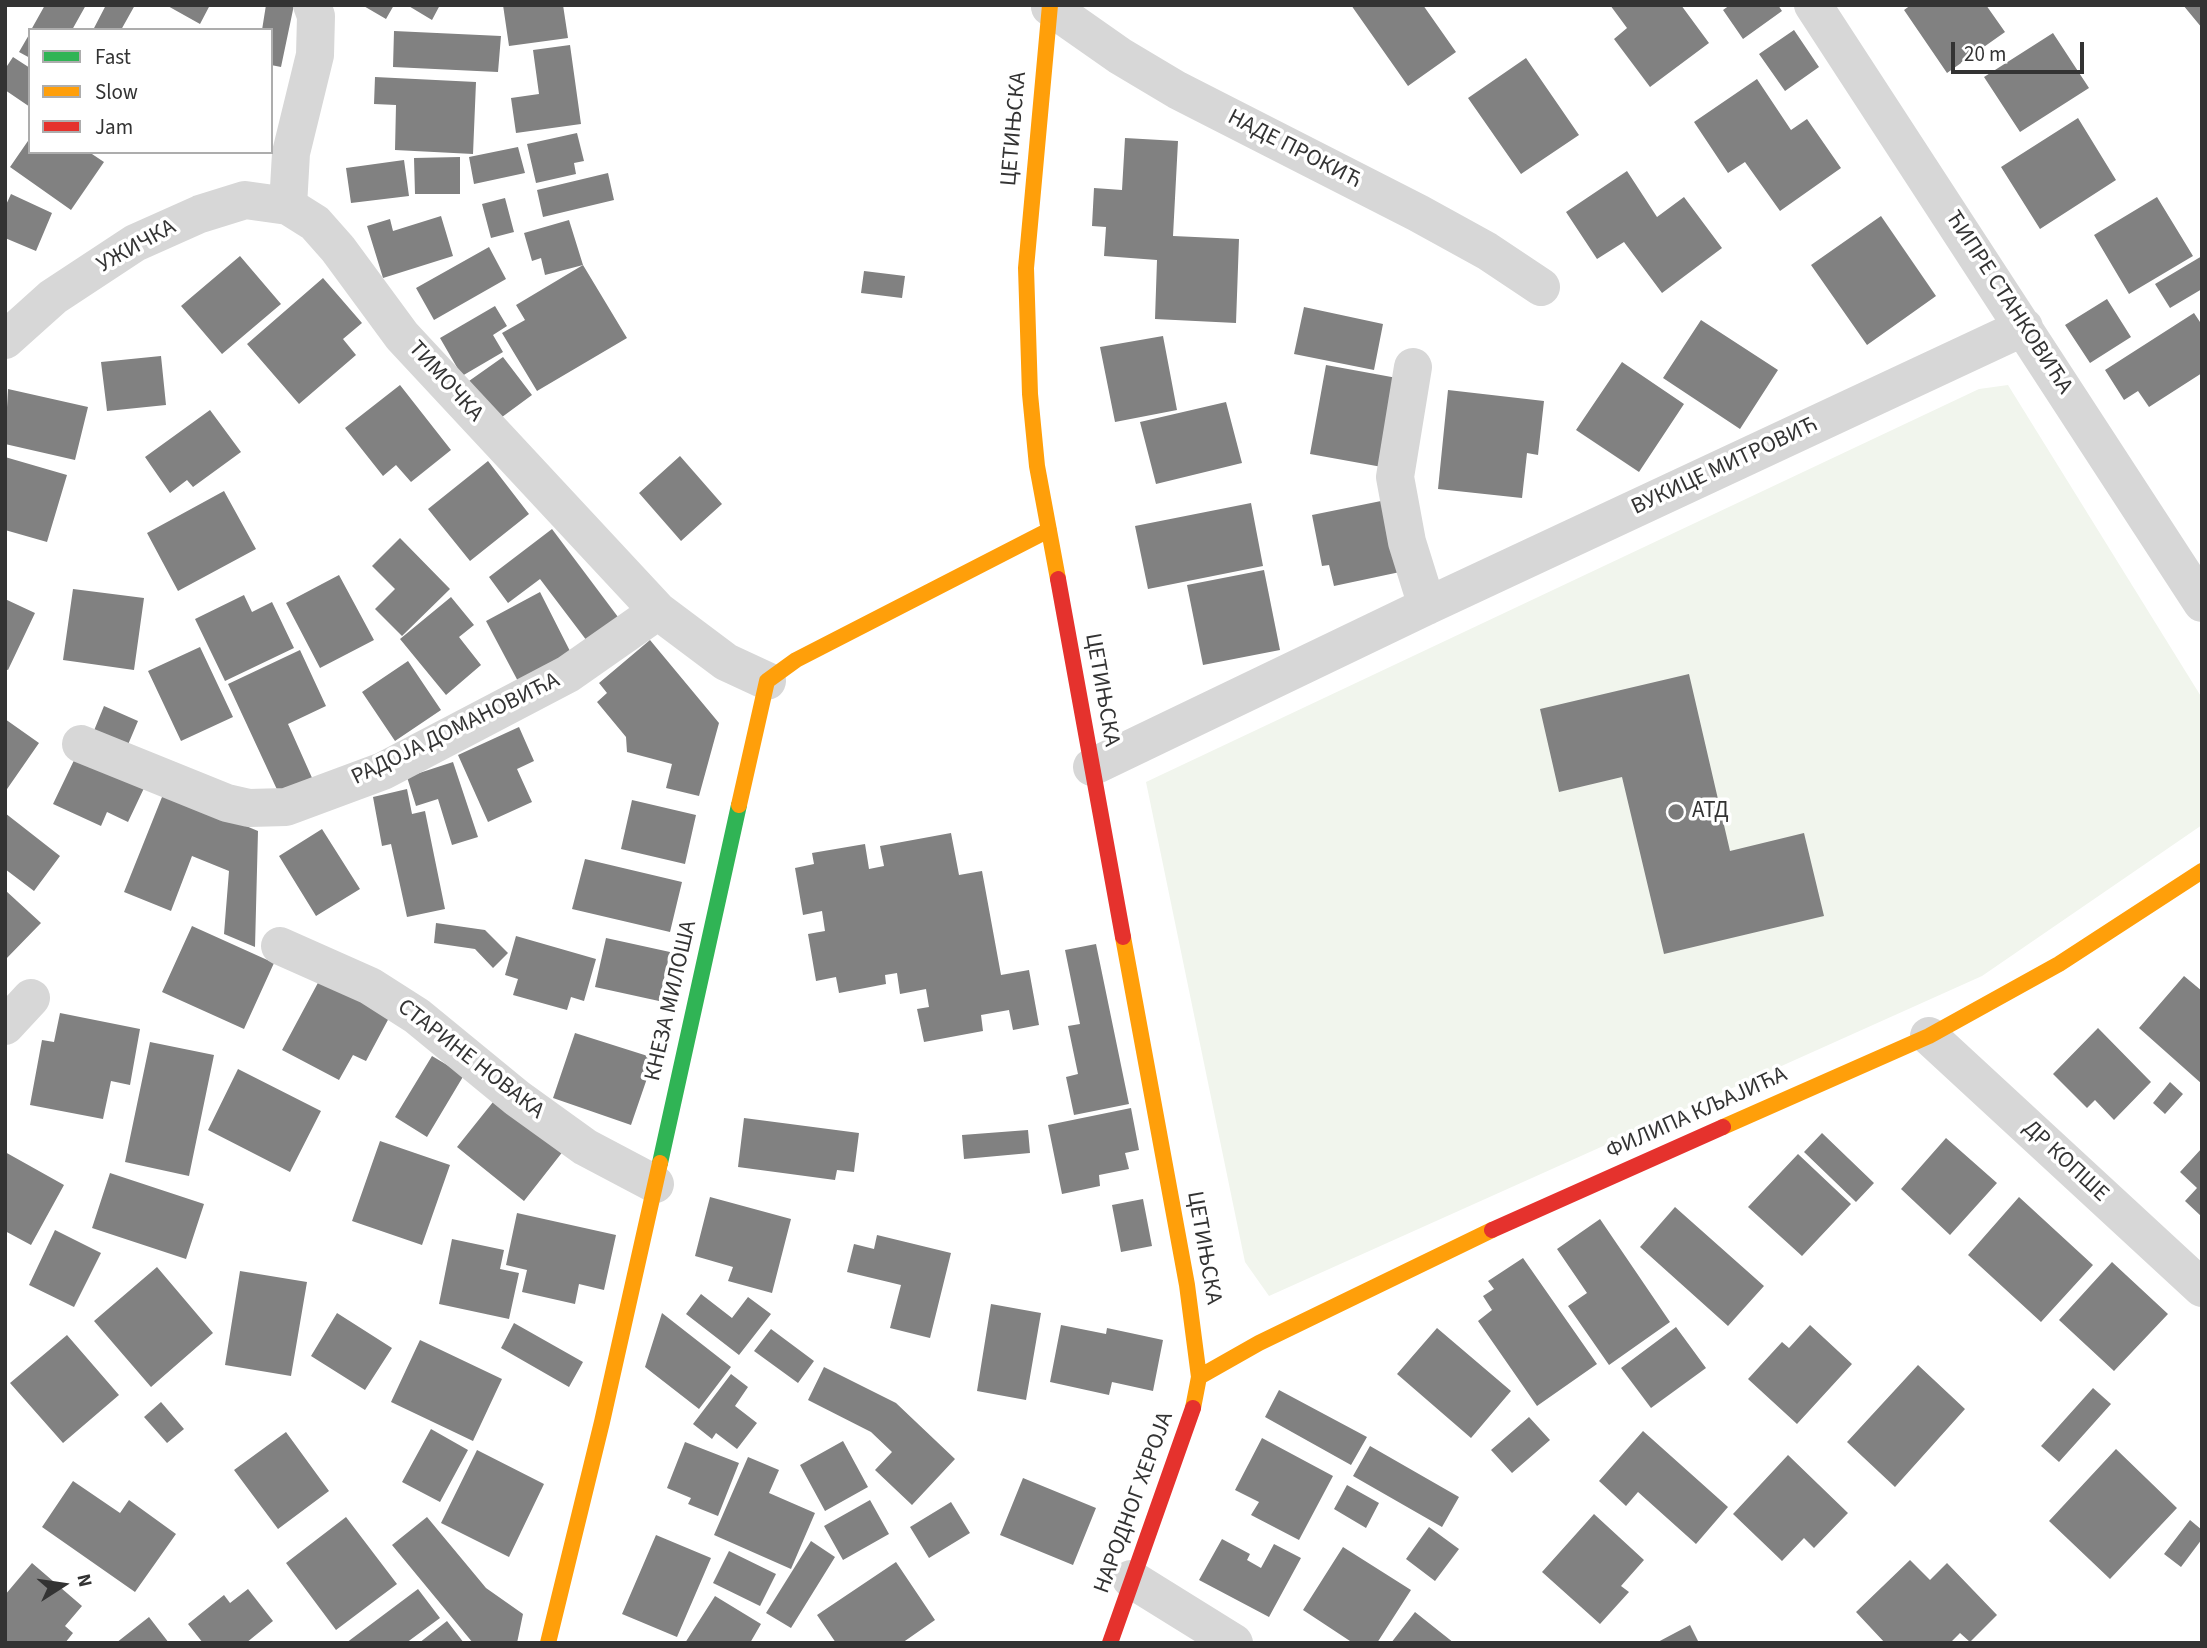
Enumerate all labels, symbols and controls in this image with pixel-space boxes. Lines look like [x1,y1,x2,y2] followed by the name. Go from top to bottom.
[28,28,273,154] legend
[1955,28,2088,72] scale bar
[1964,39,2006,69] text: 20 m
[95,42,131,72] text: Fast
[996,71,1034,187] street label: ЦЕТИЊСКА
[95,77,138,107] text: Slow
[1222,104,1366,196] street label: НАДЕ ПРОКИЋ
[95,112,133,142] text: Jam
[1938,206,2078,400] street label: ЋИПРЕ СТАНКОВИЋА
[93,214,181,280] street label: УЖИЧКА
[402,336,488,428] street label: ТИМОЧКА
[1628,412,1822,522] street label: ВУКИЦЕ МИТРОВИЋ
[1077,631,1125,749] street label: ЦЕТИЊСКА
[348,668,564,792] street label: РАДОЈА ДОМАНОВИЋА
[1692,798,1729,826] place label: АТД
[1666,802,1686,822] marker: АТД
[640,918,704,1084] street label: КНЕЗА МИЛОША
[391,994,549,1126] street label: СТАРИНЕ НОВАКА
[1602,1062,1792,1166] street label: ФИЛИПА КЉАЈИЋА
[2016,1115,2114,1209] street label: ДР КОПШЕ
[1179,1189,1227,1307] street label: ЦЕТИЊСКА
[1089,1409,1181,1597] street label: НАРОДНОГ ХЕРОЈА
[28,1550,98,1620] north arrow
[70,1572,99,1590] text: N

